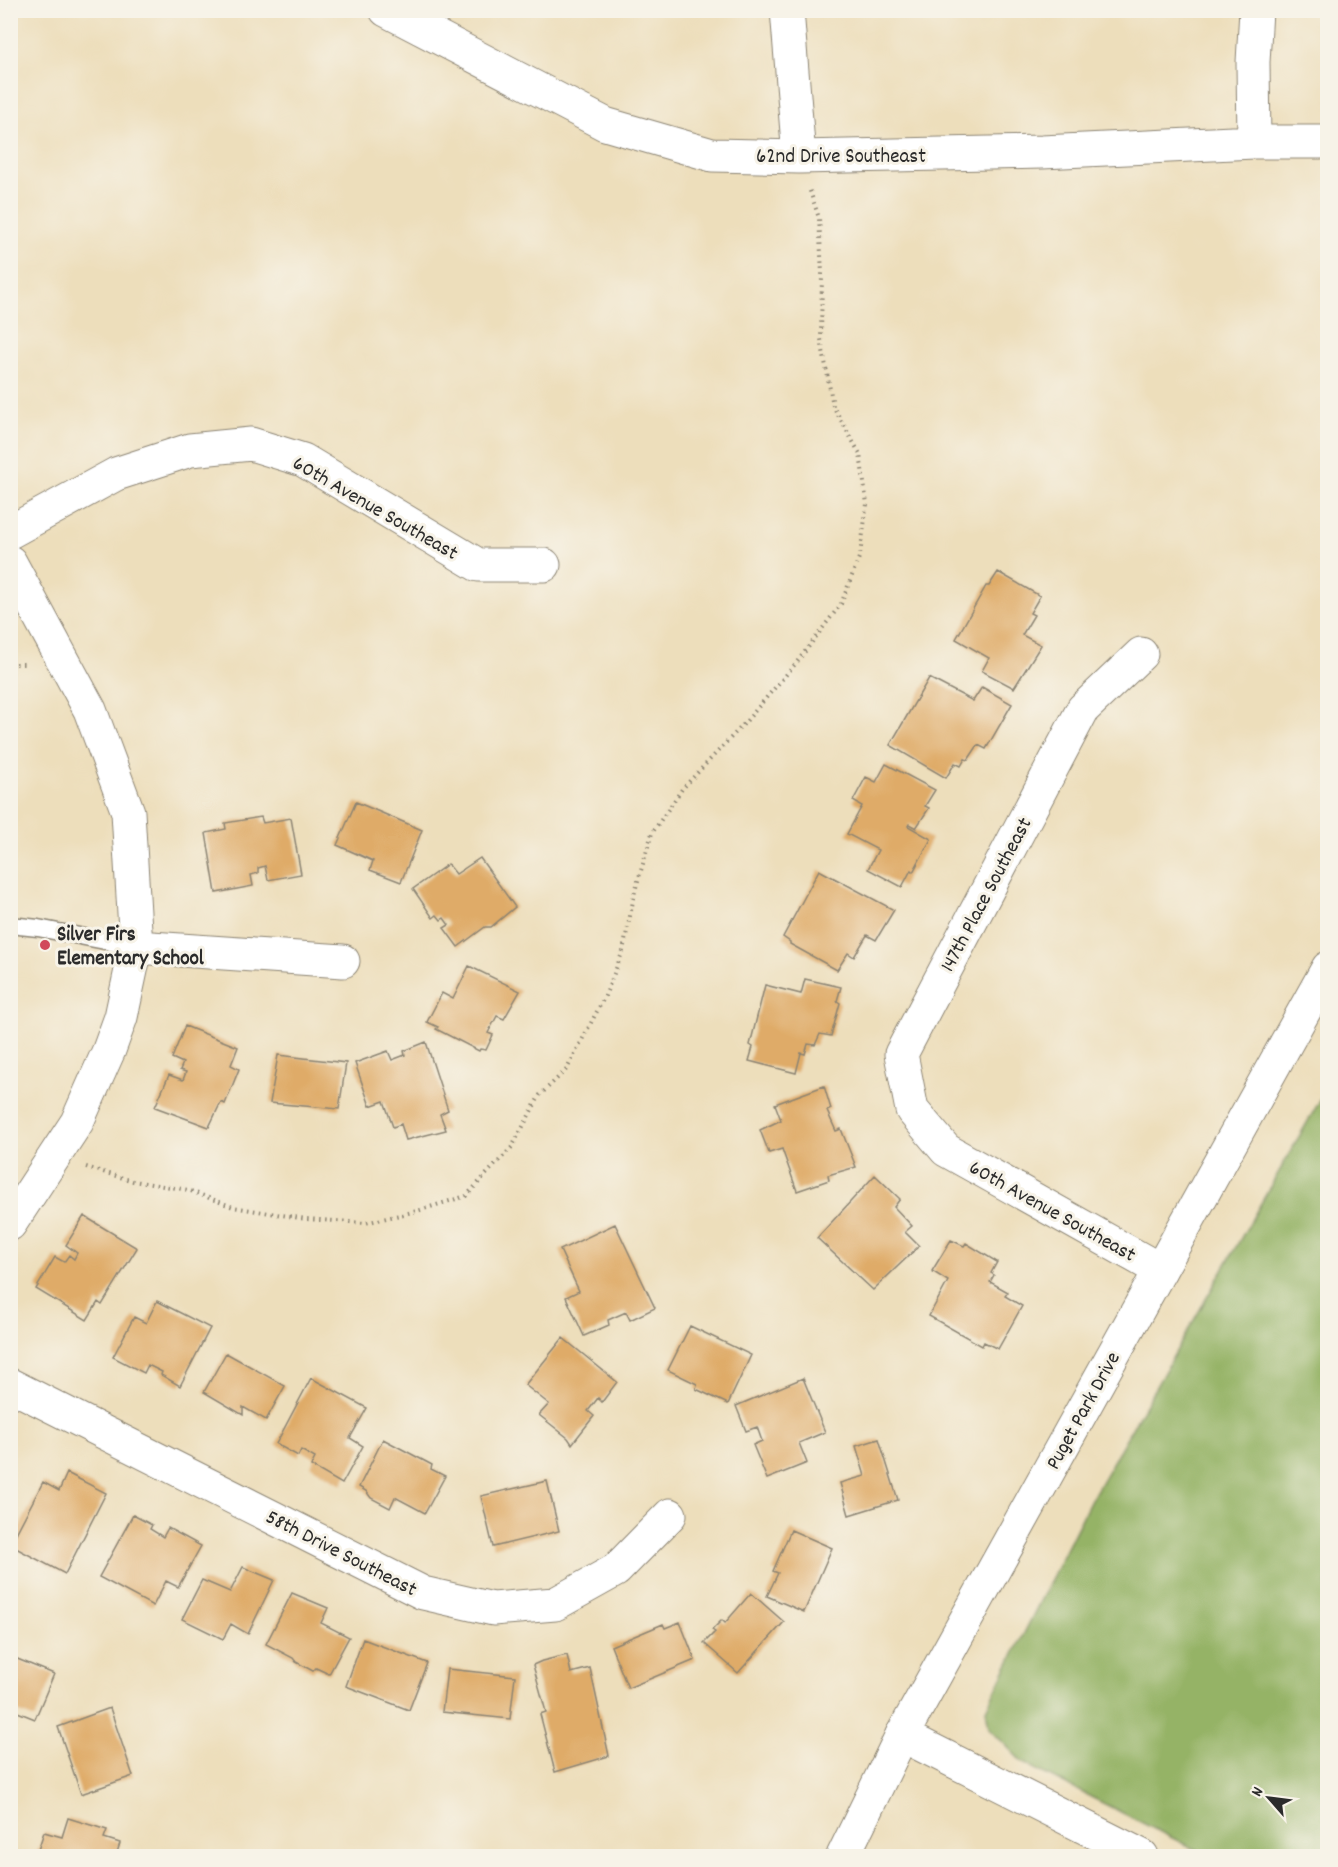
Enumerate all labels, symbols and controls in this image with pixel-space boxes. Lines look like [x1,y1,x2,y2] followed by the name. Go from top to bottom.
[756,143,926,173] street label: 62nd Drive Southeast
[286,450,463,569] street label: 60th Avenue Southeast
[934,813,1041,978] street label: 147th Place Southeast
[57,921,205,975] place label: Silver Firs Elementary School
[38,938,52,952] marker: Silver Firs Elementary School
[963,1154,1141,1271] street label: 60th Avenue Southeast
[1040,1347,1129,1476] street label: Puget Park Drive
[260,1504,422,1606] street label: 58th Drive Southeast
[1239,1768,1299,1828] north arrow
[1246,1783,1270,1801] text: N

